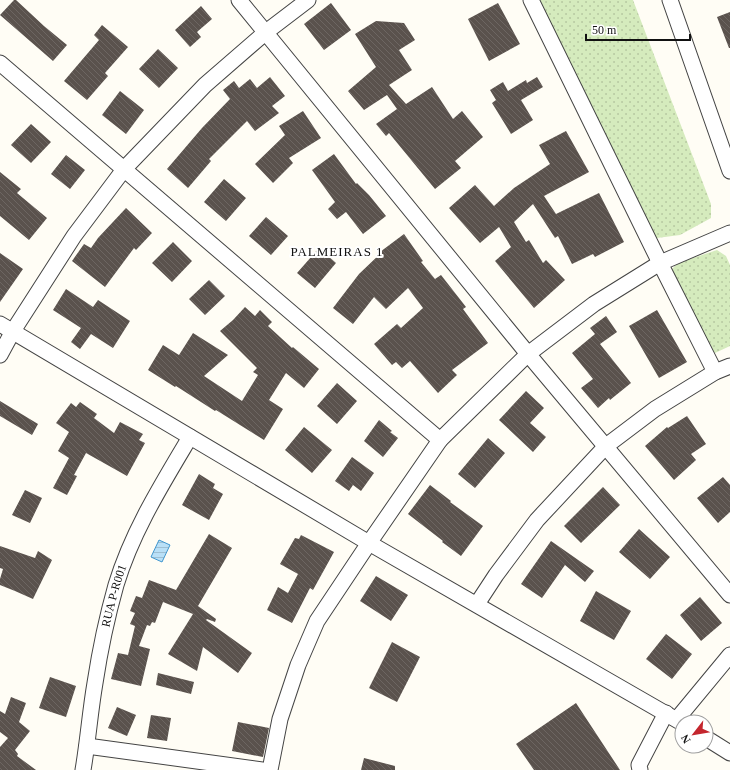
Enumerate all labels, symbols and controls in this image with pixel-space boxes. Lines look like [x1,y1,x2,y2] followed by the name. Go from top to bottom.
[586,16,690,42] scale bar
[592,23,617,37] text: 50 m
[290,244,384,259] district label: PALMEIRAS 1
[99,563,129,629] street label: RUA P-R001
[674,714,714,754] north arrow
[678,733,693,746] text: N

